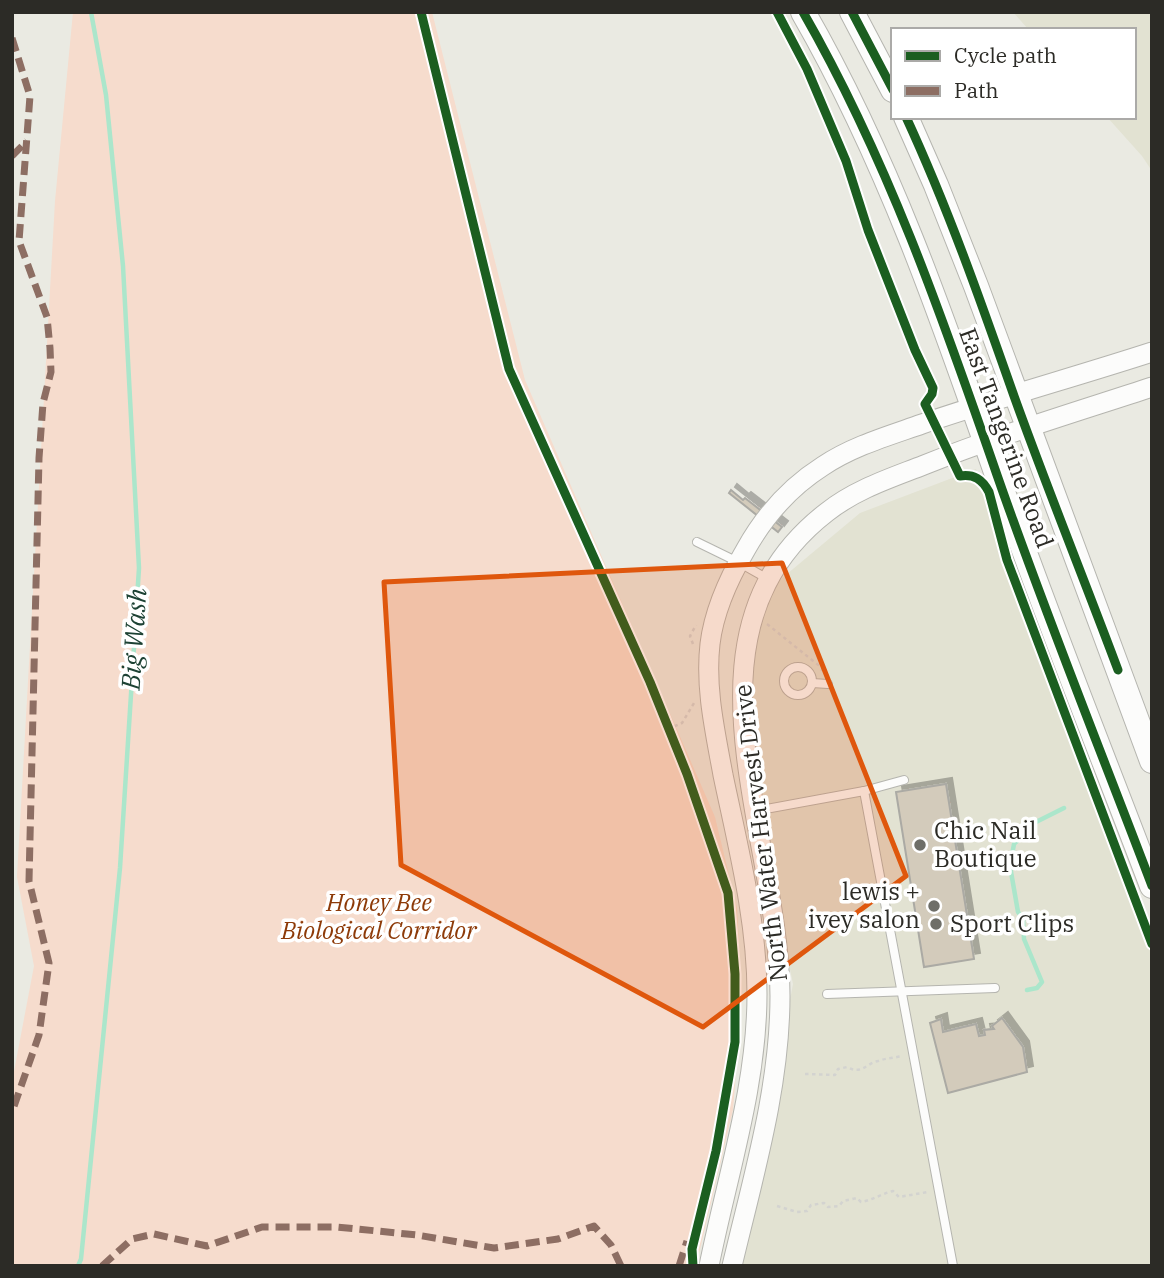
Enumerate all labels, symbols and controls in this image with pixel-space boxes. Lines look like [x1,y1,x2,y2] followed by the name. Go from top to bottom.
[891,28,1136,119] legend
[954,41,1057,69] text: Cycle path
[954,76,999,104] text: Path
[952,323,1062,552] street label: East Tangerine Road
[112,586,154,692] water label: Big Wash
[726,683,794,984] street label: North Water Harvest Drive
[934,814,1037,874] place label: Chic Nail Boutique
[912,837,928,853] marker: Chic Nail Boutique
[808,875,920,935] place label: lewis + ivey salon
[280,886,478,946] park label: Honey Bee Biological Corridor
[926,898,942,914] marker: lewis + ivey salon
[950,907,1074,939] place label: Sport Clips
[928,916,944,932] marker: Sport Clips

